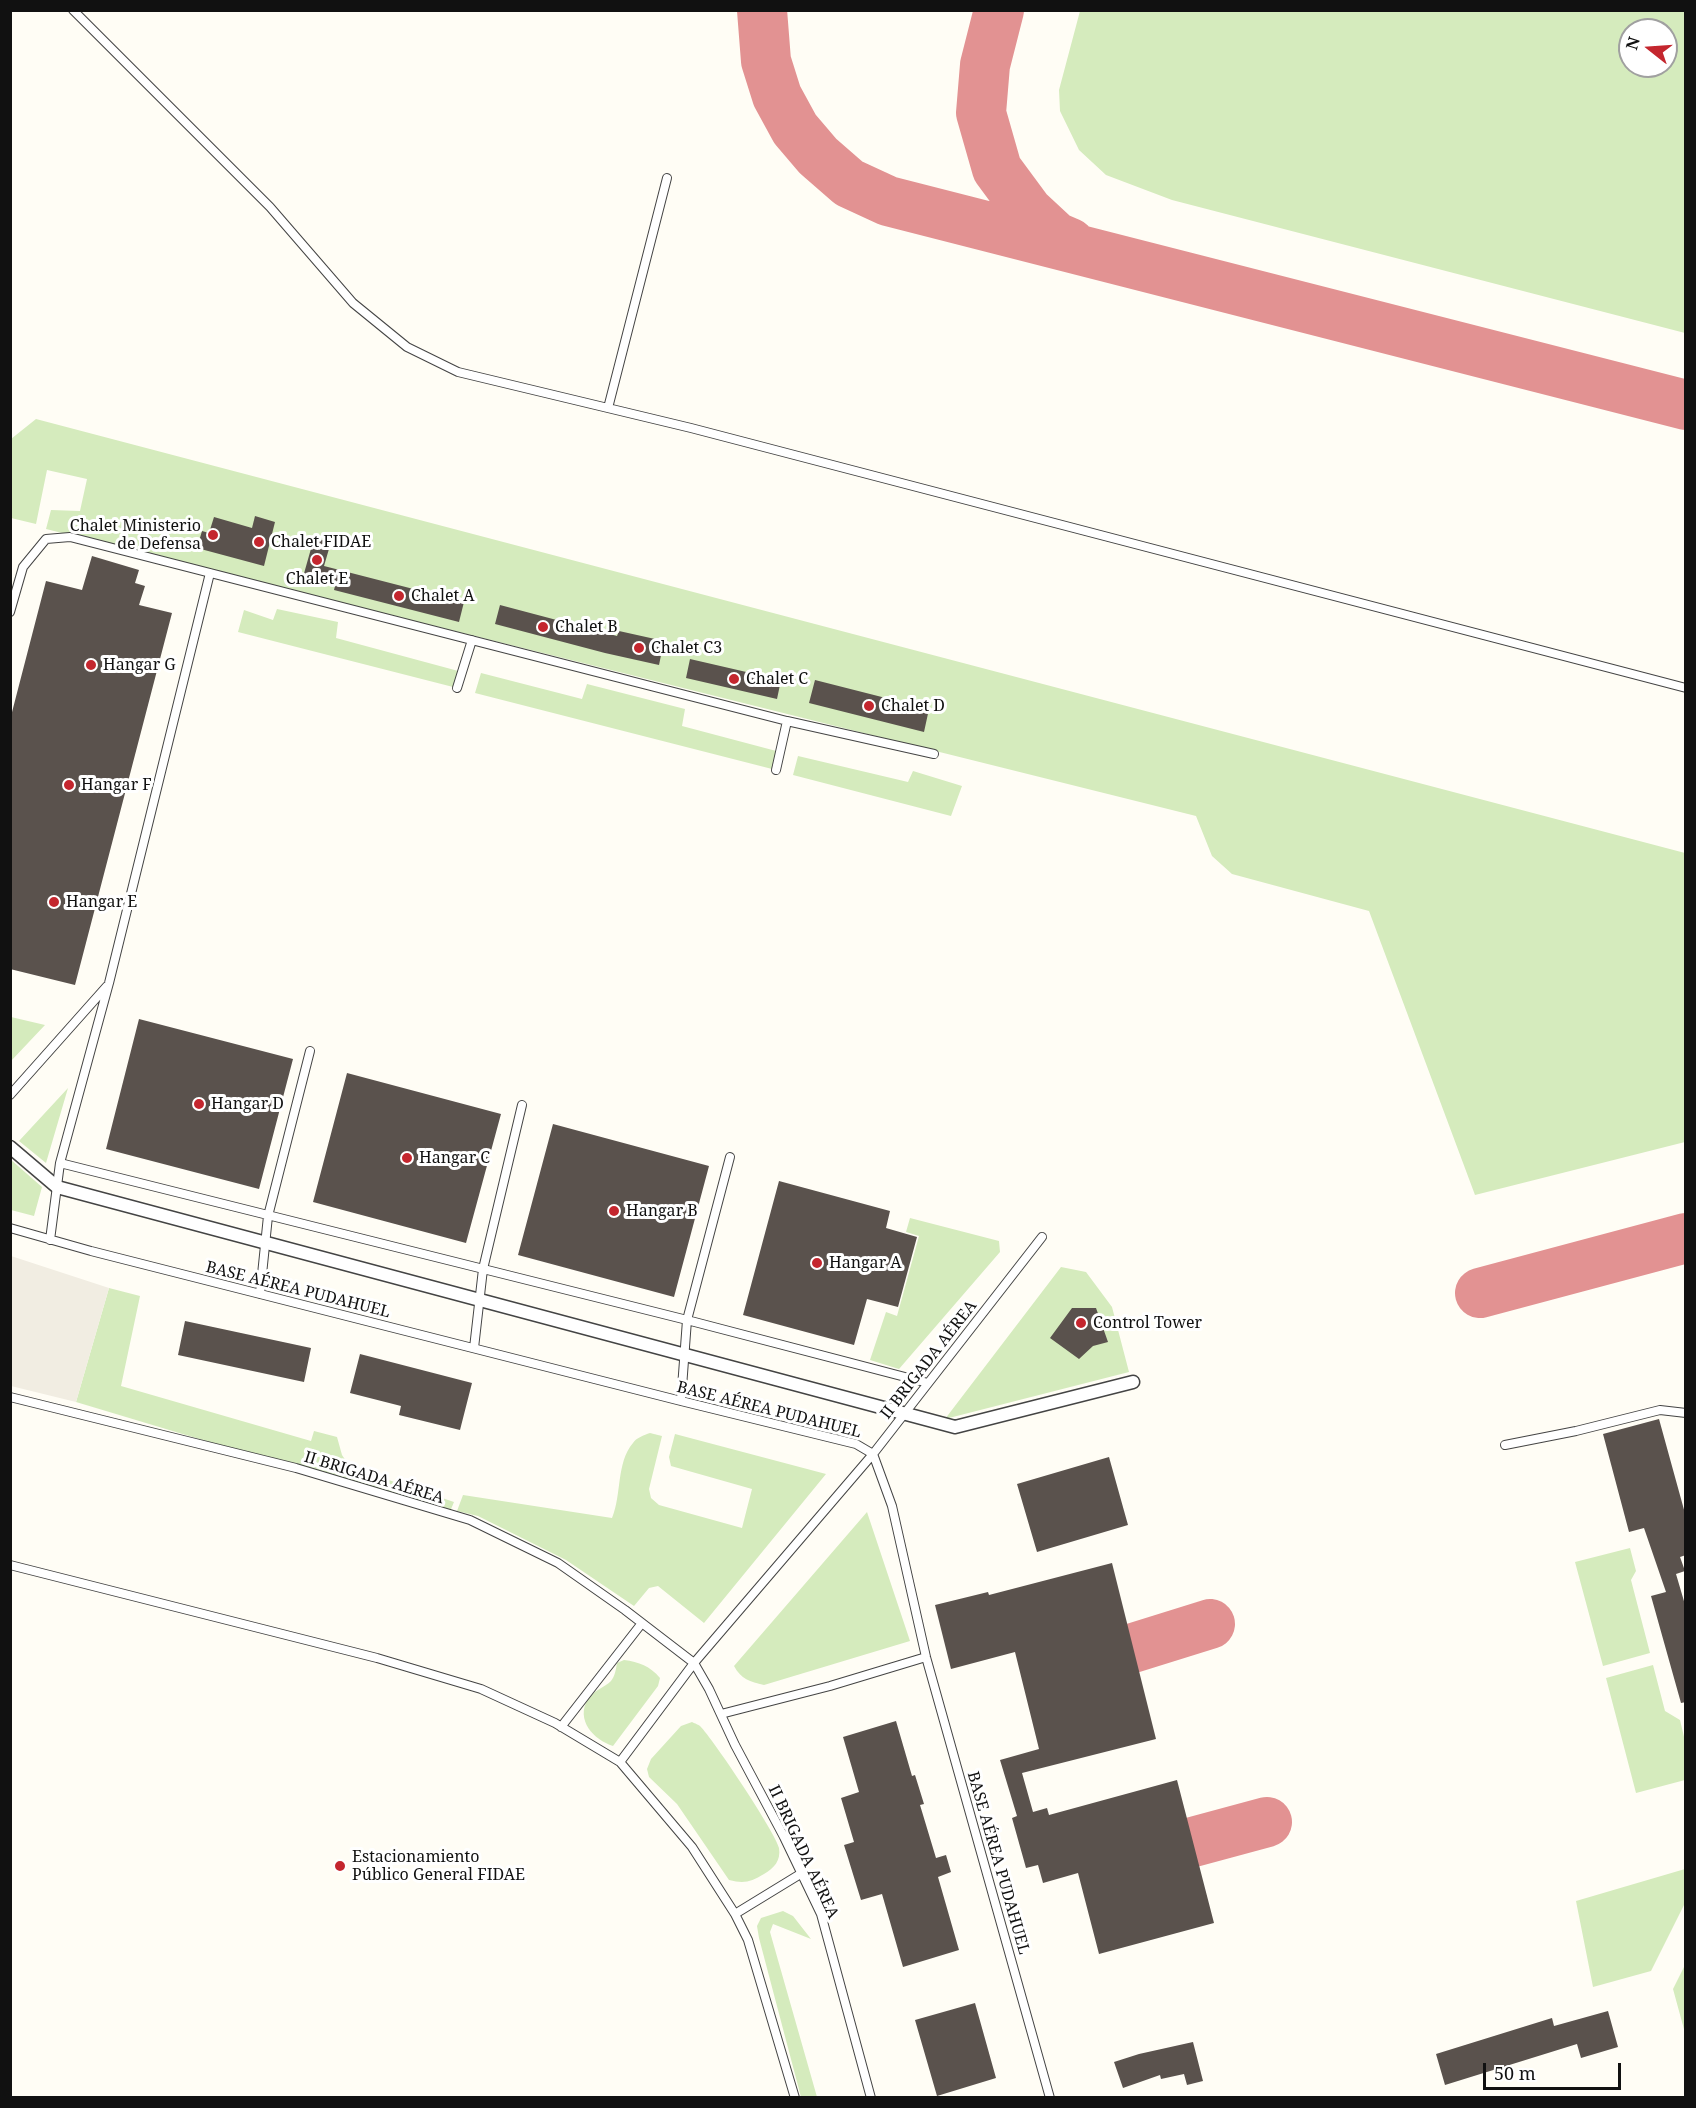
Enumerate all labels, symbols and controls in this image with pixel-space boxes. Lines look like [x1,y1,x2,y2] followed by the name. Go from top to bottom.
[1618,18,1678,78] north arrow
[1620,34,1645,53] text: N
[70,516,201,554] place label: Chalet Ministerio de Defensa
[206,528,220,542] marker: Chalet Ministerio de Defensa
[271,532,371,552] place label: Chalet FIDAE
[252,535,266,549] marker: Chalet FIDAE
[310,553,324,567] marker: Chalet E
[286,569,348,589] place label: Chalet E
[411,586,475,606] place label: Chalet A
[392,589,406,603] marker: Chalet A
[555,617,618,637] place label: Chalet B
[536,620,550,634] marker: Chalet B
[651,638,722,658] place label: Chalet C3
[632,641,646,655] marker: Chalet C3
[103,655,176,675] place label: Hangar G
[84,658,98,672] marker: Hangar G
[746,669,808,689] place label: Chalet C
[727,672,741,686] marker: Chalet C
[881,696,945,716] place label: Chalet D
[862,699,876,713] marker: Chalet D
[81,775,152,795] place label: Hangar F
[62,778,76,792] marker: Hangar F
[66,892,137,912] place label: Hangar E
[47,895,61,909] marker: Hangar E
[211,1094,284,1114] place label: Hangar D
[192,1097,206,1111] marker: Hangar D
[419,1148,490,1168] place label: Hangar C
[400,1151,414,1165] marker: Hangar C
[626,1201,698,1221] place label: Hangar B
[607,1204,621,1218] marker: Hangar B
[829,1253,902,1273] place label: Hangar A
[810,1256,824,1270] marker: Hangar A
[204,1258,392,1322] street label: BASE AÉREA PUDAHUEL
[877,1297,981,1423] street label: II BRIGADA AÉREA
[1093,1313,1202,1333] place label: Control Tower
[1074,1316,1088,1330] marker: Control Tower
[675,1378,863,1442] street label: BASE AÉREA PUDAHUEL
[302,1448,446,1508] street label: II BRIGADA AÉREA
[963,1769,1033,1957] street label: BASE AÉREA PUDAHUEL
[764,1782,842,1922] street label: II BRIGADA AÉREA
[352,1847,525,1885] place label: Estacionamiento Público General FIDAE
[333,1859,347,1873] marker: Estacionamiento Público General FIDAE
[1486,2051,1624,2089] scale bar
[1494,2061,1536,2085] text: 50 m

